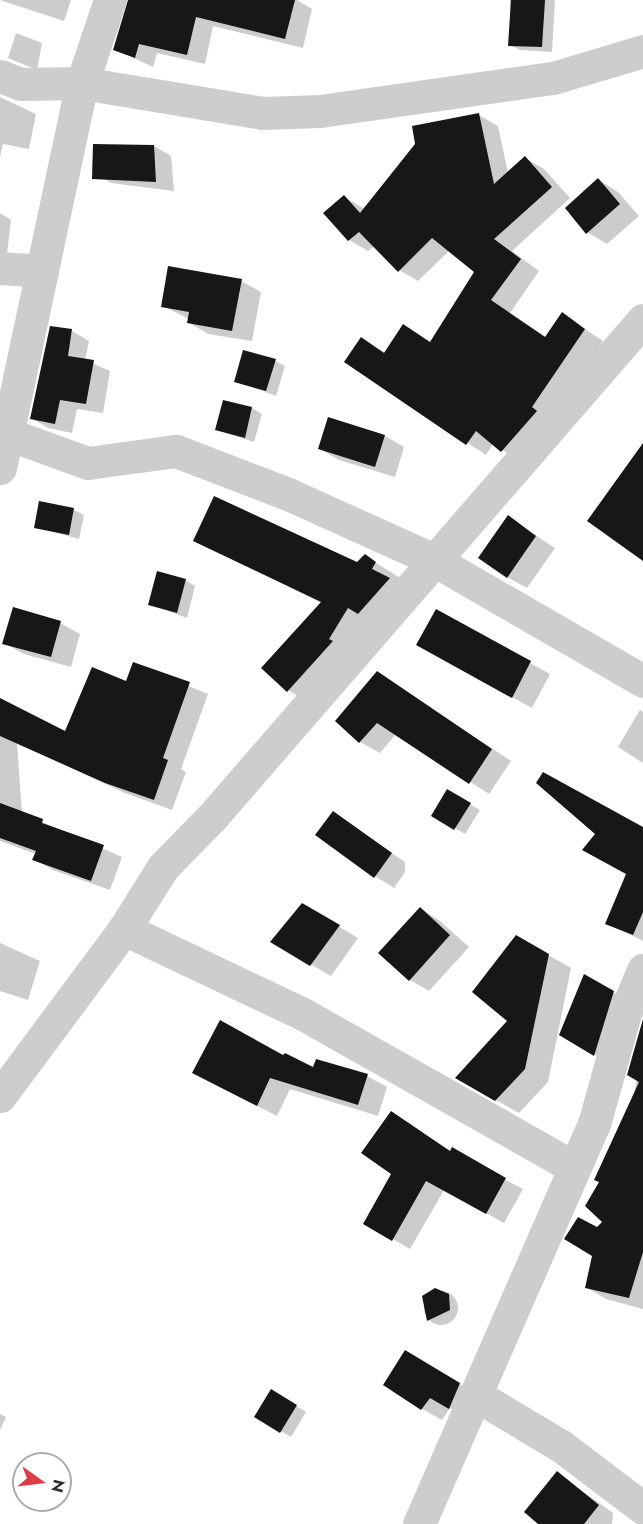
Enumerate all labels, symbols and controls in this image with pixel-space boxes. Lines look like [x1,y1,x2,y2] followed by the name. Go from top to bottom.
[12,1452,72,1512] north arrow
[45,1477,71,1495] text: N

